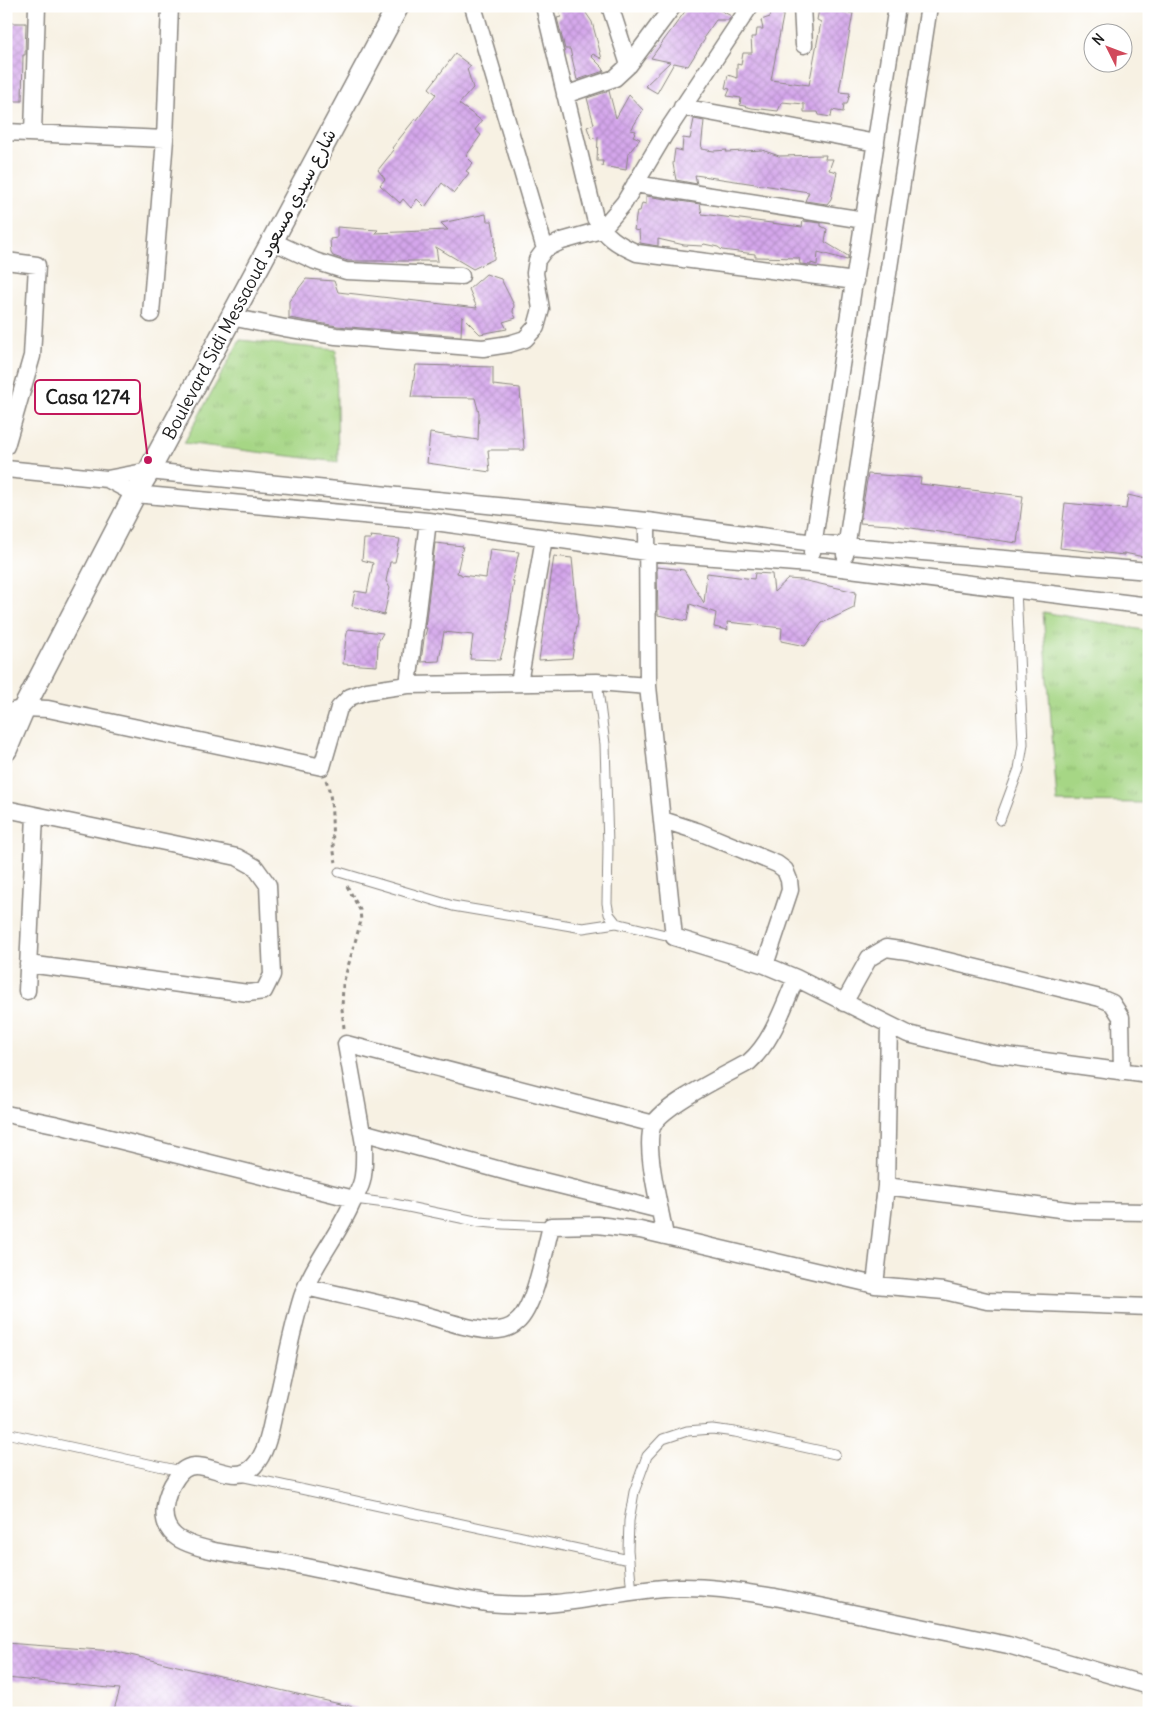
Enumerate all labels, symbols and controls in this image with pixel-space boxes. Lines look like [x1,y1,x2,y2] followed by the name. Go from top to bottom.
[1082,22,1132,72] north arrow
[1088,30,1108,49] text: N
[157,125,343,444] street label: Boulevard Sidi Messaoud شارع سيدي مسعود
[35,380,140,414] callout: Casa 1274
[45,385,131,409] text: Casa 1274

